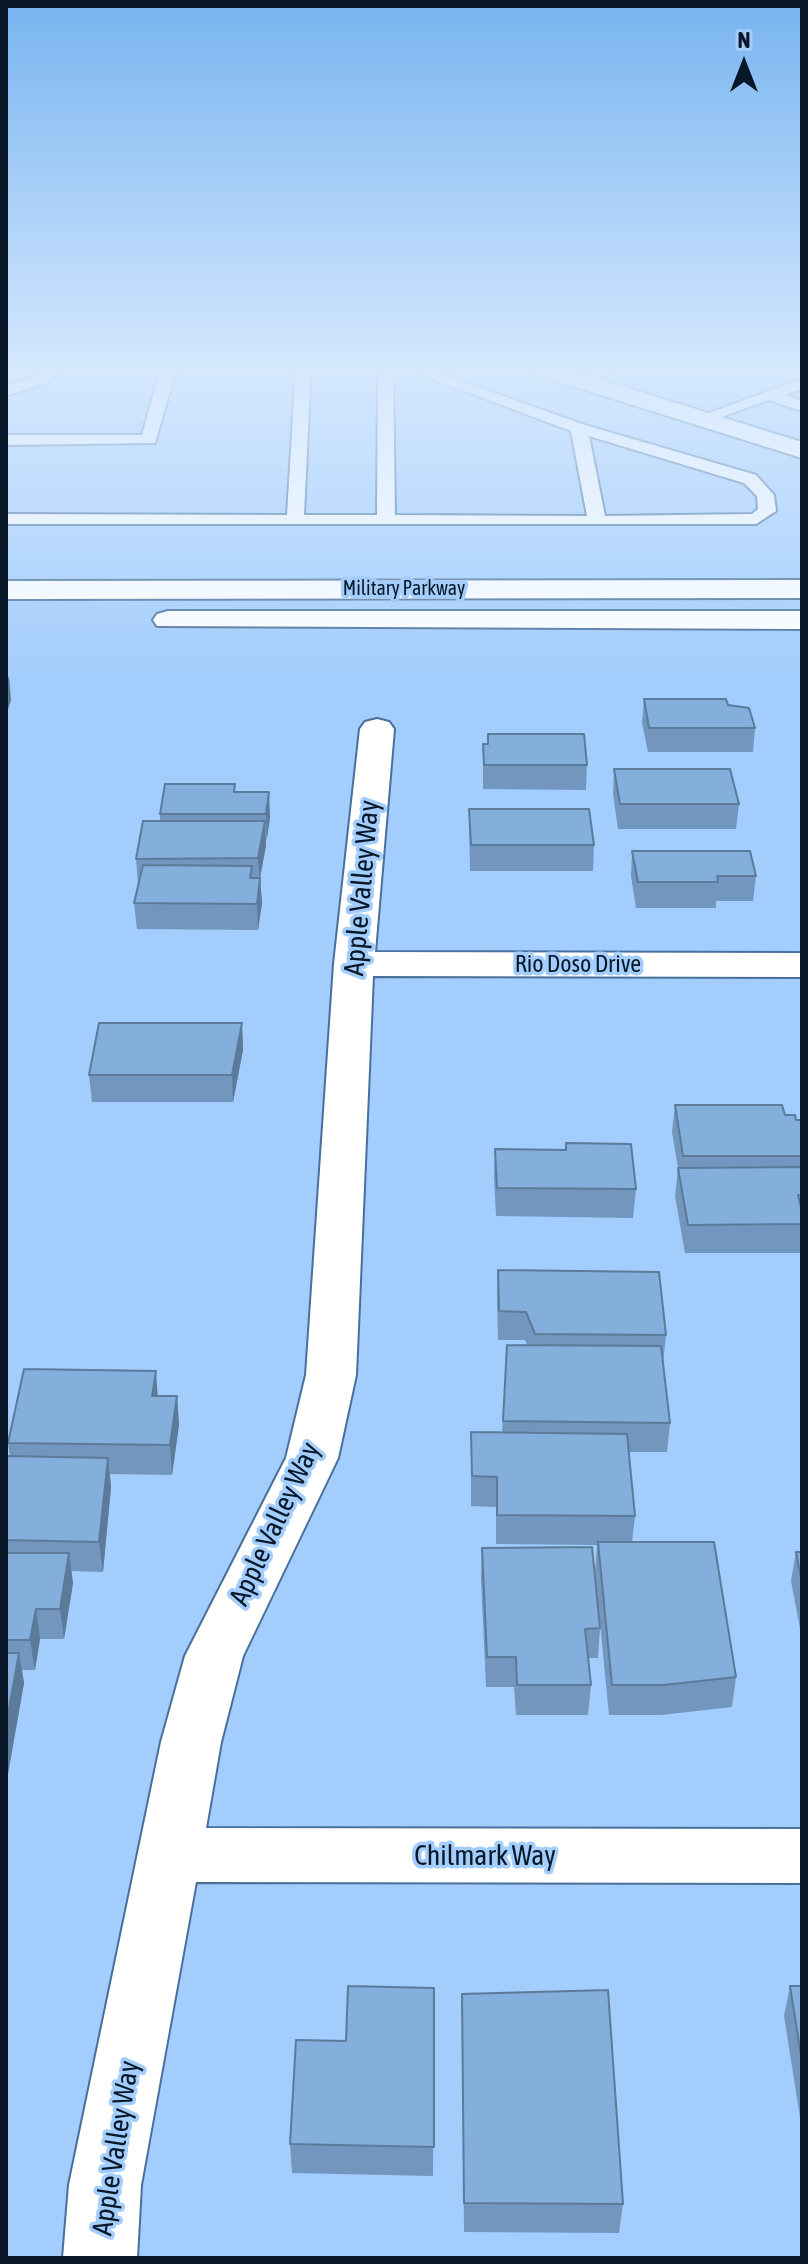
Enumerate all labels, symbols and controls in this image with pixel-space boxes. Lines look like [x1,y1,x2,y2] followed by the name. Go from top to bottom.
[704,24,784,104] north arrow
[738,27,750,53] text: N
[343,577,465,601] street label: Military Parkway
[338,799,386,977] street label: Apple Valley Way
[515,950,641,978] street label: Rio Doso Drive
[223,1437,327,1611] street label: Apple Valley Way
[414,1839,556,1873] street label: Chilmark Way
[86,2058,146,2238] street label: Apple Valley Way

